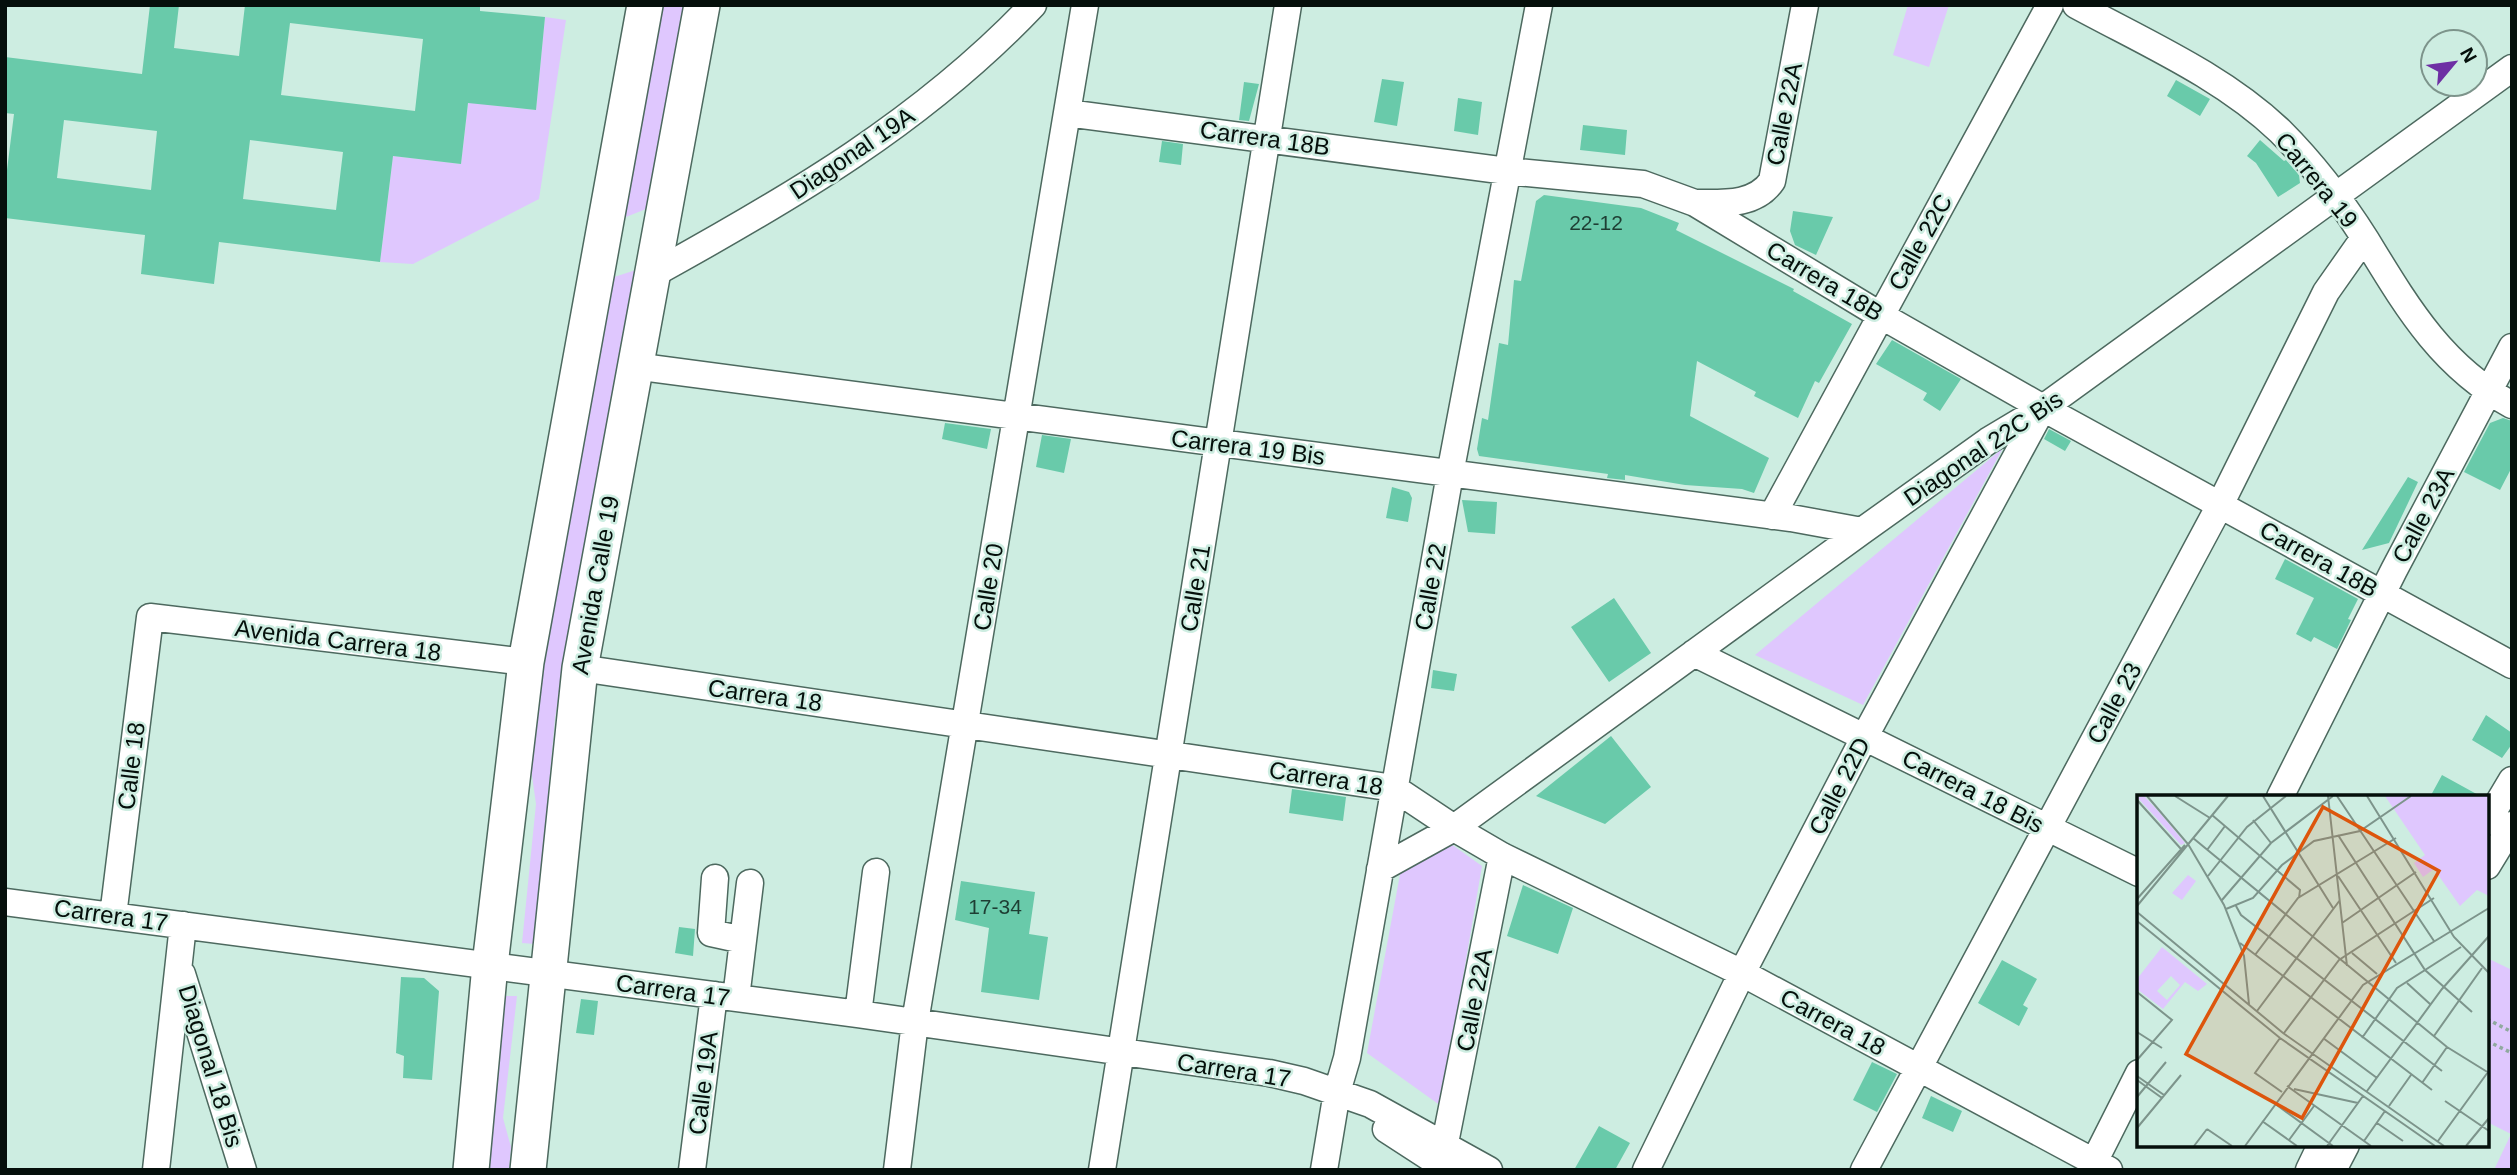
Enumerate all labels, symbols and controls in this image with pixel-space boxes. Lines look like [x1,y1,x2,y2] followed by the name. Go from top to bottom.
[2419,28,2489,98] north arrow
[2456,44,2481,66] text: N
[1761,60,1807,168] street label: Calle 22A
[785,102,919,204] street label: Diagonal 19A
[1198,116,1332,160] street label: Carrera 18B
[2270,127,2364,233] street label: Carrera 19
[1883,189,1957,295] street label: Calle 22C
[1569,211,1623,234] house number: 22-12
[1762,236,1888,326] street label: Carrera 18B
[1899,385,2067,511] street label: Diagonal 22C Bis
[1170,424,1326,470] street label: Carrera 19 Bis
[2387,463,2459,567] street label: Calle 23A
[566,494,624,676] street label: Avenida Calle 19
[2255,516,2383,602] street label: Carrera 18B
[968,541,1008,633] street label: Calle 20
[1409,541,1451,633] street label: Calle 22
[1175,542,1215,634] street label: Calle 21
[233,614,443,666] street label: Avenida Carrera 18
[2081,658,2147,748] street label: Calle 23
[706,674,824,716] street label: Carrera 18
[112,721,150,811] street label: Calle 18
[1803,733,1875,839] street label: Calle 22D
[1898,744,2048,838] street label: Carrera 18 Bis
[1267,756,1385,800] street label: Carrera 18
[2137,795,2489,1147] inset map
[52,894,170,936] street label: Carrera 17
[968,895,1022,918] house number: 17-34
[1451,946,1497,1054] street label: Calle 22A
[614,969,732,1011] street label: Carrera 17
[174,982,248,1150] street label: Diagonal 18 Bis
[1776,983,1890,1061] street label: Carrera 18
[683,1030,723,1136] street label: Calle 19A
[1175,1048,1293,1092] street label: Carrera 17

